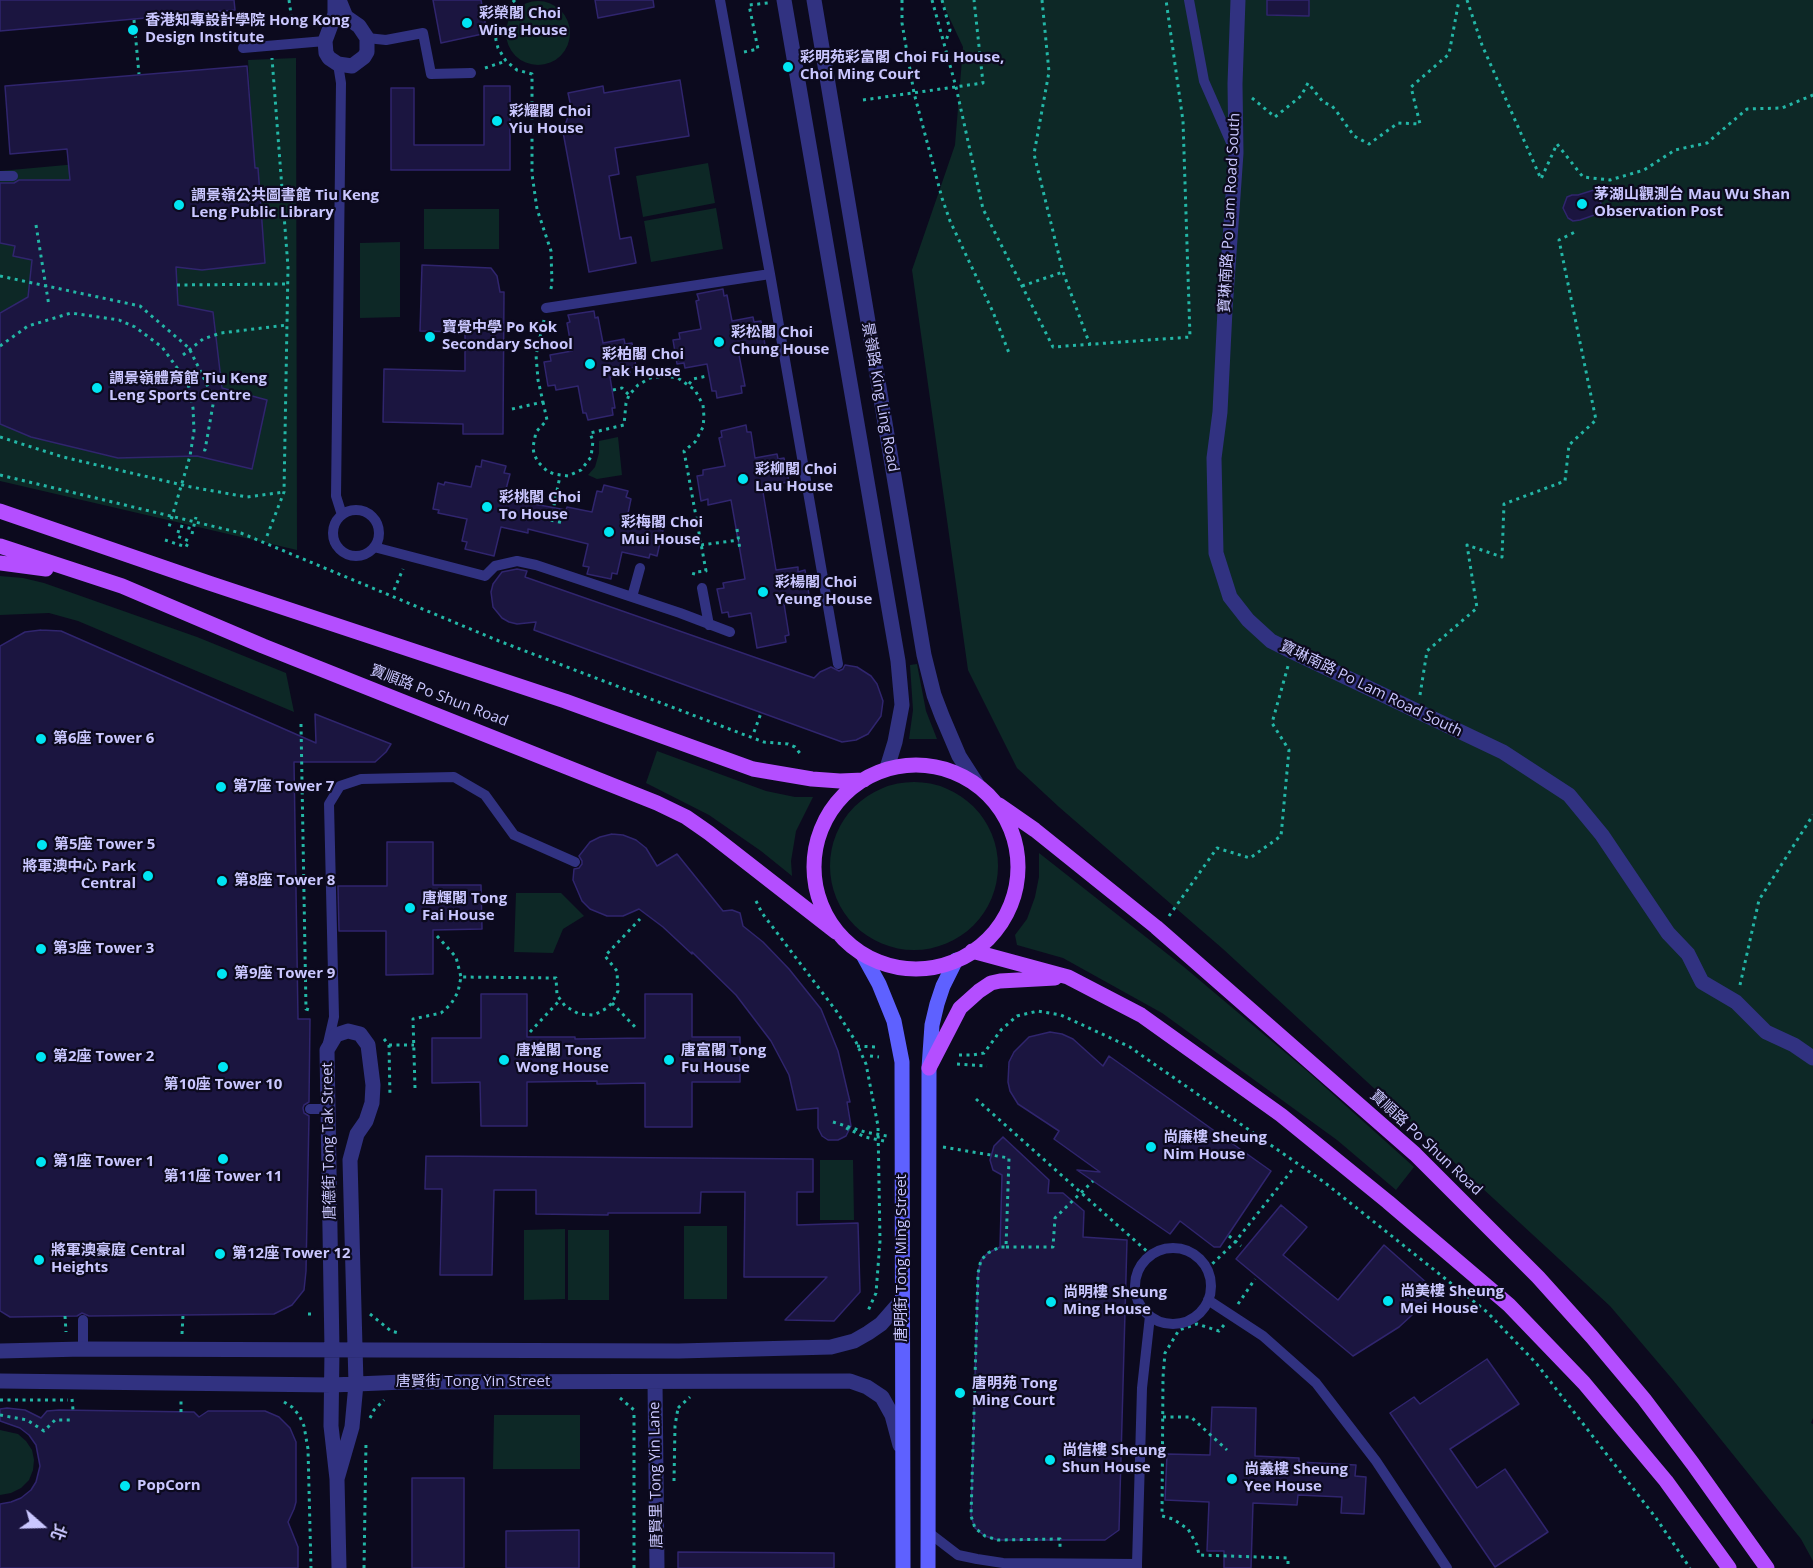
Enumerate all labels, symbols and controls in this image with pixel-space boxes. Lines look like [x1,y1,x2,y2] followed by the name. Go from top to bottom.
[479,5,567,40] place label: 彩榮閣 Choi Wing House
[145,12,349,47] place label: 香港知專設計學院 Hong Kong Design Institute
[460,16,474,30] marker: 彩榮閣 Choi Wing House
[126,23,140,37] marker: 香港知專設計學院 Hong Kong Design Institute
[800,49,1004,84] place label: 彩明苑彩富閣 Choi Fu House, Choi Ming Court
[781,60,795,74] marker: 彩明苑彩富閣 Choi Fu House, Choi Ming Court
[509,103,591,138] place label: 彩耀閣 Choi Yiu House
[1216,112,1244,314] street label: 寶琳南路 Po Lam Road South
[490,114,504,128] marker: 彩耀閣 Choi Yiu House
[1594,186,1790,221] place label: 茅湖山觀測台 Mau Wu Shan Observation Post
[191,187,379,222] place label: 調景嶺公共圖書館 Tiu Keng Leng Public Library
[1575,197,1589,211] marker: 茅湖山觀測台 Mau Wu Shan Observation Post
[172,198,186,212] marker: 調景嶺公共圖書館 Tiu Keng Leng Public Library
[442,319,573,354] place label: 寶覺中學 Po Kok Secondary School
[858,321,902,473] street label: 景嶺路 King Ling Road
[731,324,829,359] place label: 彩松閣 Choi Chung House
[423,330,437,344] marker: 寶覺中學 Po Kok Secondary School
[712,335,726,349] marker: 彩松閣 Choi Chung House
[602,346,684,381] place label: 彩柏閣 Choi Pak House
[583,357,597,371] marker: 彩柏閣 Choi Pak House
[109,370,267,405] place label: 調景嶺體育館 Tiu Keng Leng Sports Centre
[90,381,104,395] marker: 調景嶺體育館 Tiu Keng Leng Sports Centre
[755,461,837,496] place label: 彩柳閣 Choi Lau House
[736,472,750,486] marker: 彩柳閣 Choi Lau House
[499,489,581,524] place label: 彩桃閣 Choi To House
[480,500,494,514] marker: 彩桃閣 Choi To House
[621,514,703,549] place label: 彩梅閣 Choi Mui House
[602,525,616,539] marker: 彩梅閣 Choi Mui House
[775,574,872,609] place label: 彩楊閣 Choi Yeung House
[756,585,770,599] marker: 彩楊閣 Choi Yeung House
[1277,637,1465,741] street label: 寶琳南路 Po Lam Road South
[367,661,511,731] street label: 寶順路 Po Shun Road
[53,730,154,748] place label: 第6座 Tower 6
[34,732,48,746] marker: 第6座 Tower 6
[233,778,334,796] place label: 第7座 Tower 7
[214,780,228,794] marker: 第7座 Tower 7
[54,836,155,854] place label: 第5座 Tower 5
[35,838,49,852] marker: 第5座 Tower 5
[23,858,136,893] place label: 將軍澳中心 Park Central
[141,869,155,883] marker: 將軍澳中心 Park Central
[234,872,335,890] place label: 第8座 Tower 8
[215,874,229,888] marker: 第8座 Tower 8
[422,890,507,925] place label: 唐輝閣 Tong Fai House
[403,901,417,915] marker: 唐輝閣 Tong Fai House
[53,940,154,958] place label: 第3座 Tower 3
[34,942,48,956] marker: 第3座 Tower 3
[234,965,335,983] place label: 第9座 Tower 9
[215,967,229,981] marker: 第9座 Tower 9
[516,1042,609,1077] place label: 唐煌閣 Tong Wong House
[681,1042,766,1077] place label: 唐富閣 Tong Fu House
[53,1048,154,1066] place label: 第2座 Tower 2
[34,1050,48,1064] marker: 第2座 Tower 2
[497,1053,511,1067] marker: 唐煌閣 Tong Wong House
[662,1053,676,1067] marker: 唐富閣 Tong Fu House
[216,1060,230,1074] marker: 第10座 Tower 10
[319,1062,339,1220] street label: 唐德街 Tong Tak Street
[164,1076,282,1094] place label: 第10座 Tower 10
[1366,1087,1486,1199] street label: 寶順路 Po Shun Road
[1163,1129,1267,1164] place label: 尚廉樓 Sheung Nim House
[1144,1140,1158,1154] marker: 尚廉樓 Sheung Nim House
[216,1152,230,1166] marker: 第11座 Tower 11
[53,1153,154,1171] place label: 第1座 Tower 1
[34,1155,48,1169] marker: 第1座 Tower 1
[164,1168,282,1186] place label: 第11座 Tower 11
[893,1174,911,1342] street label: 唐明街 Tong Ming Street
[51,1242,185,1277] place label: 將軍澳豪庭 Central Heights
[232,1245,351,1263] place label: 第12座 Tower 12
[213,1247,227,1261] marker: 第12座 Tower 12
[32,1253,46,1267] marker: 將軍澳豪庭 Central Heights
[1400,1283,1504,1318] place label: 尚美樓 Sheung Mei House
[1063,1284,1167,1319] place label: 尚明樓 Sheung Ming House
[1381,1294,1395,1308] marker: 尚美樓 Sheung Mei House
[1044,1295,1058,1309] marker: 尚明樓 Sheung Ming House
[396,1373,550,1391] street label: 唐賢街 Tong Yin Street
[972,1375,1057,1410] place label: 唐明苑 Tong Ming Court
[953,1386,967,1400] marker: 唐明苑 Tong Ming Court
[646,1402,666,1548] street label: 唐賢里 Tong Yin Lane
[1062,1442,1166,1477] place label: 尚信樓 Sheung Shun House
[1043,1453,1057,1467] marker: 尚信樓 Sheung Shun House
[1244,1461,1348,1496] place label: 尚義樓 Sheung Yee House
[1225,1472,1239,1486] marker: 尚義樓 Sheung Yee House
[137,1477,201,1495] place label: PopCorn
[118,1479,132,1493] marker: PopCorn
[12,1496,72,1556] north arrow
[46,1521,72,1543] text: 北

